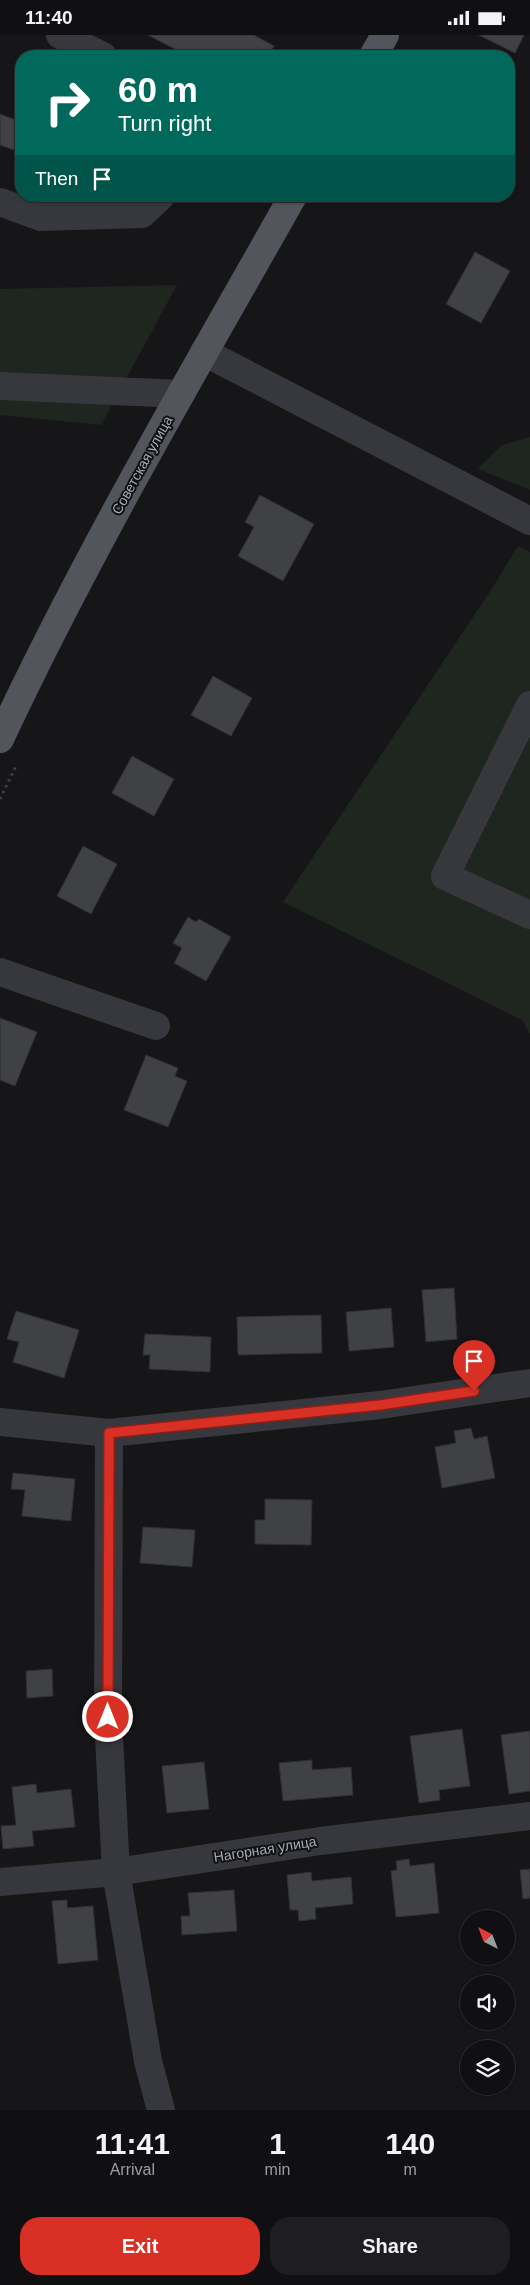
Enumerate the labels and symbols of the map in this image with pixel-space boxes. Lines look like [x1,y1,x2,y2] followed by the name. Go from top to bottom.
[108,413,176,517] street label: Советская улица
[453,1340,495,1391] pin
[81,1690,133,1742] position arrow
[213,1833,318,1865] street label: Нагорная улица
[460,1910,515,1965] north arrow

